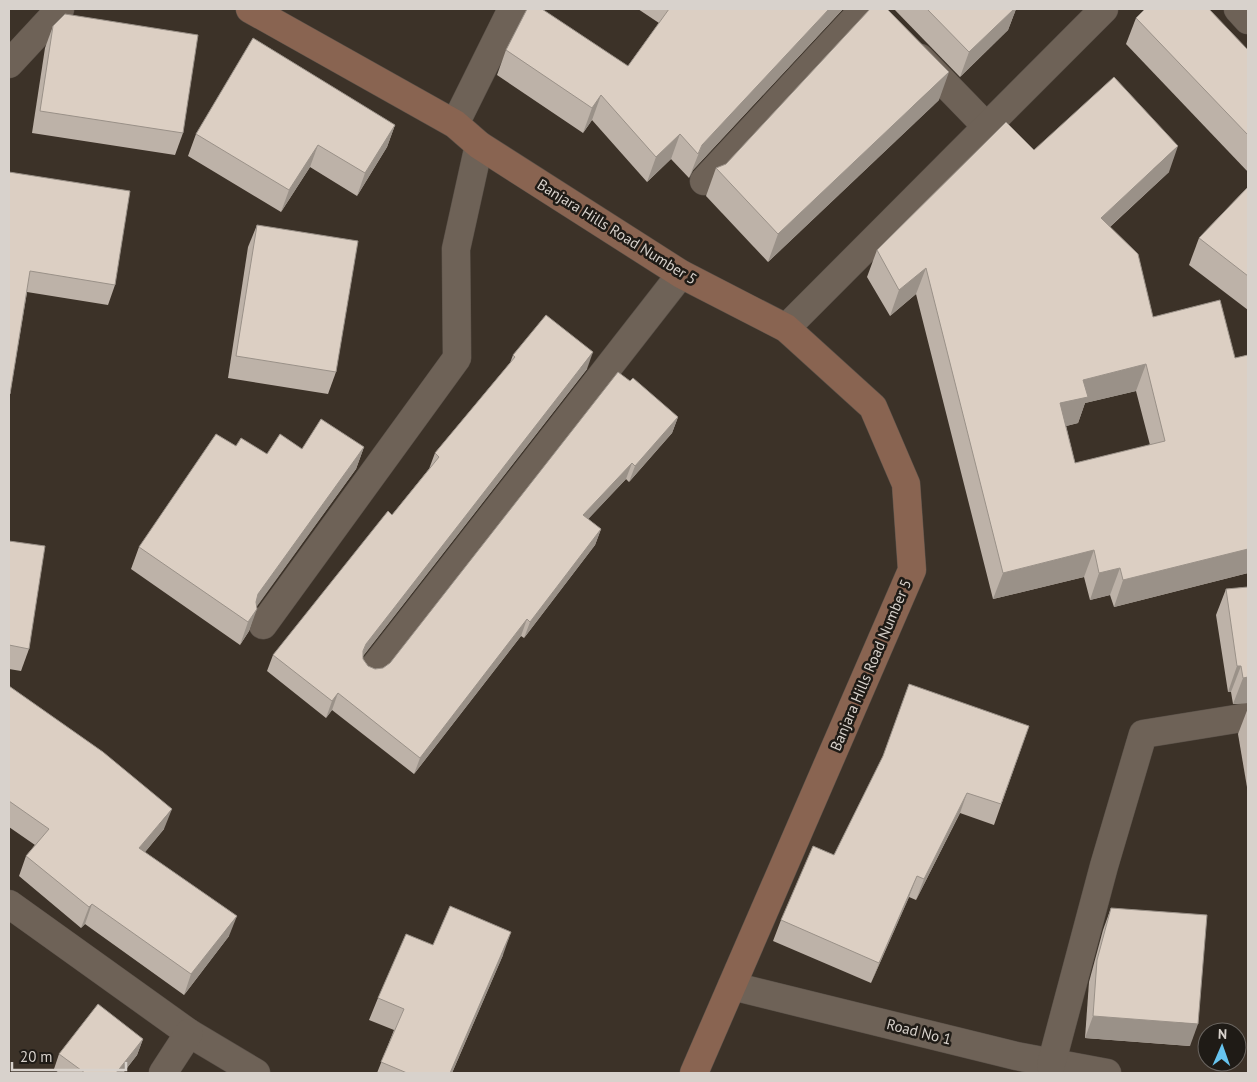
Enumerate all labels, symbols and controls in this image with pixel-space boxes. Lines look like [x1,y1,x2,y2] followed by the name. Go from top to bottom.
[534,175,701,289] street label: Banjara Hills Road Number 5
[826,576,915,754] street label: Banjara Hills Road Number 5
[885,1014,953,1049] street label: Road No 1
[1197,1022,1247,1072] north arrow
[1218,1025,1227,1043] text: N
[12,1040,126,1072] scale bar
[20,1047,53,1066] text: 20 m

